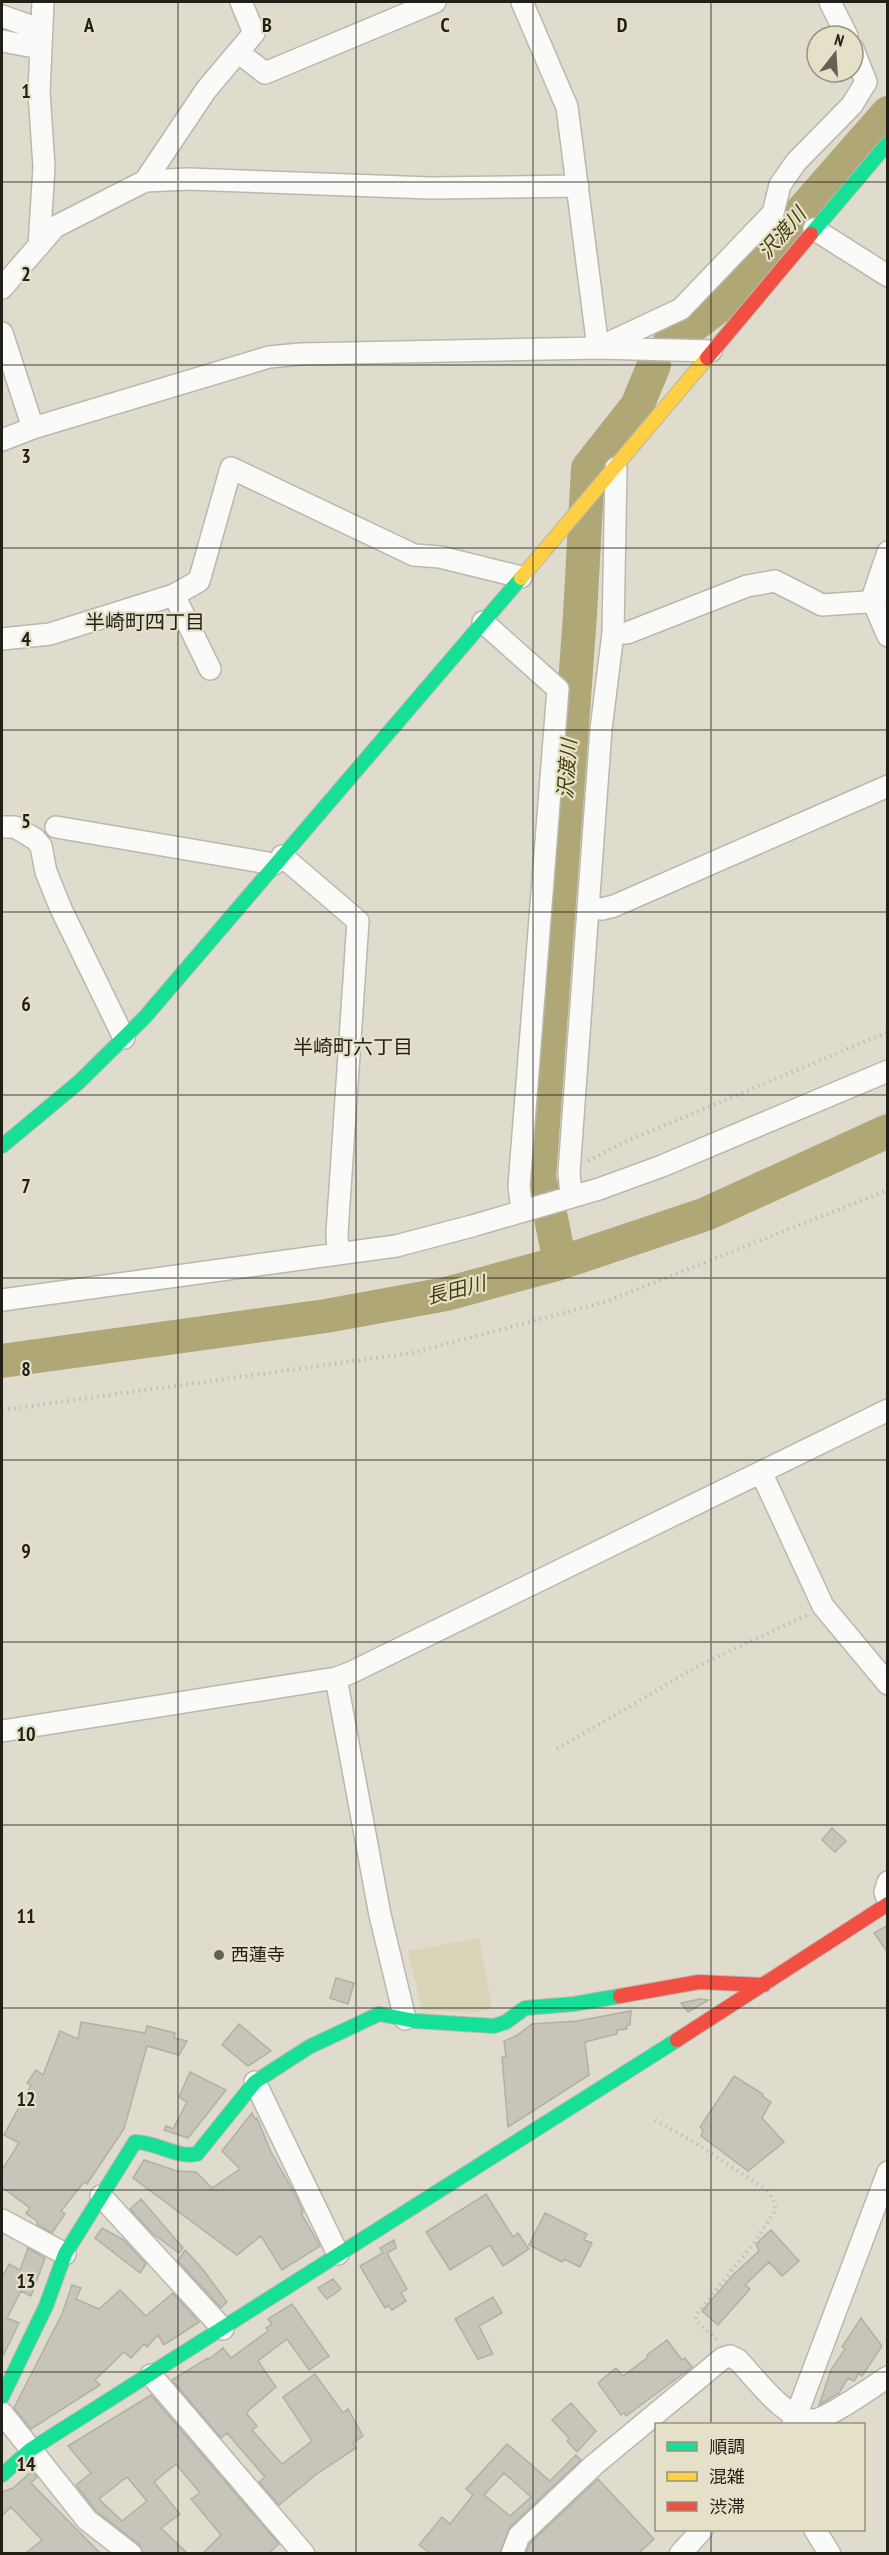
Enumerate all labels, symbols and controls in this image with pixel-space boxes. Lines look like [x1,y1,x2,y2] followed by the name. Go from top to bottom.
[83,12,95,38] text: A
[262,12,272,38] text: B
[440,12,450,38] text: C
[617,12,628,38] text: D
[805,24,865,84] north arrow
[832,29,846,50] text: N
[21,78,31,104] text: 1
[753,200,813,264] water label: 沢渡川
[21,261,31,287] text: 2
[21,443,31,469] text: 3
[85,609,205,635] district label: 半崎町四丁目
[21,626,31,652] text: 4
[552,736,582,800] water label: 沢渡川
[21,808,31,834] text: 5
[21,991,31,1017] text: 6
[293,1034,413,1060] district label: 半崎町六丁目
[21,1173,31,1199] text: 7
[424,1270,490,1310] water label: 長田川
[21,1356,31,1382] text: 8
[21,1538,31,1564] text: 9
[16,1721,36,1747] text: 10
[16,1903,36,1929] text: 11
[231,1943,285,1966] place label: 西蓮寺
[212,1948,226,1962] marker: 西蓮寺
[16,2086,36,2112] text: 12
[16,2268,36,2294] text: 13
[655,2423,865,2531] legend
[709,2435,745,2458] text: 順調
[16,2451,36,2477] text: 14
[709,2465,745,2488] text: 混雑
[709,2495,745,2518] text: 渋滞

